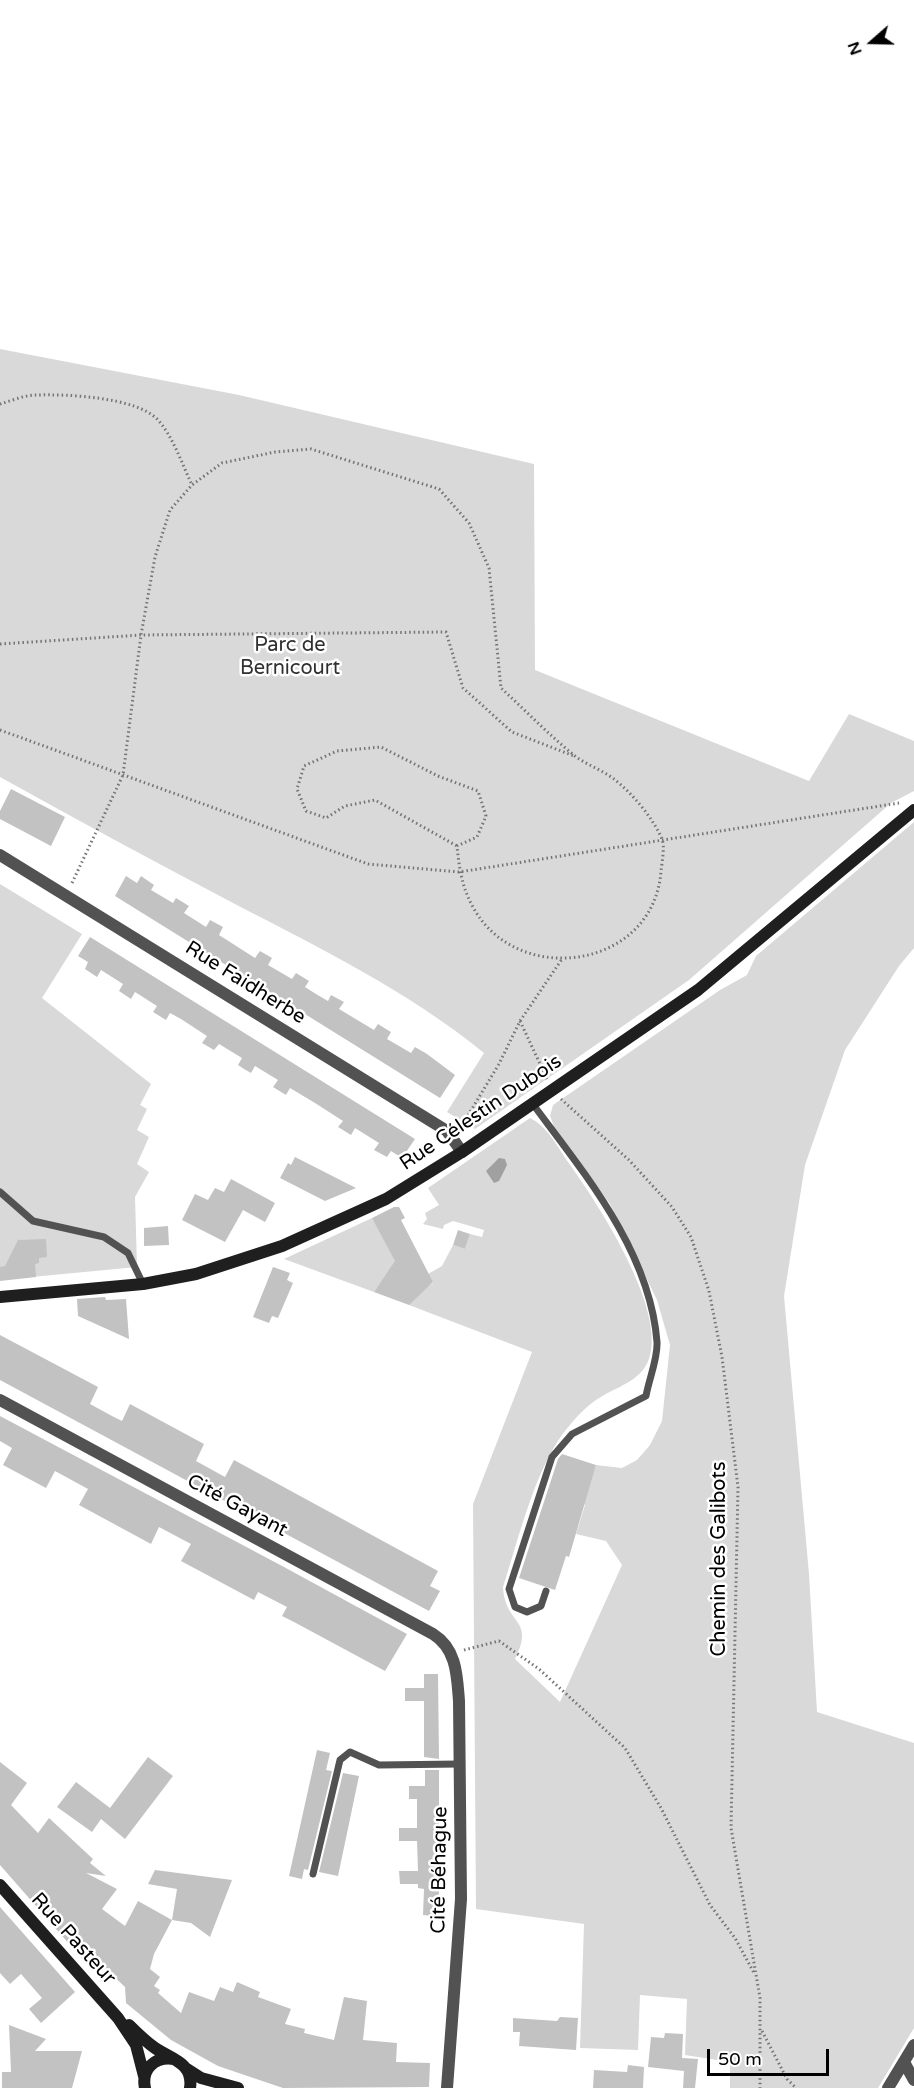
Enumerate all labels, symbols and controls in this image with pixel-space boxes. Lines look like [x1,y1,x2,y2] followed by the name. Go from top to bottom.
[842,12,902,72] north arrow
[843,39,867,58] text: N
[240,634,340,681] park label: Parc de Bernicourt
[180,936,310,1030] street label: Rue Faidherbe
[396,1050,566,1176] street label: Rue Célestin Dubois
[708,1461,732,1657] street label: Chemin des Galibots
[183,1469,291,1543] street label: Cité Gayant
[427,1806,453,1934] street label: Cité Béhague
[26,1888,120,1990] street label: Rue Pasteur
[710,2037,832,2075] scale bar
[718,2048,762,2070] text: 50 m

